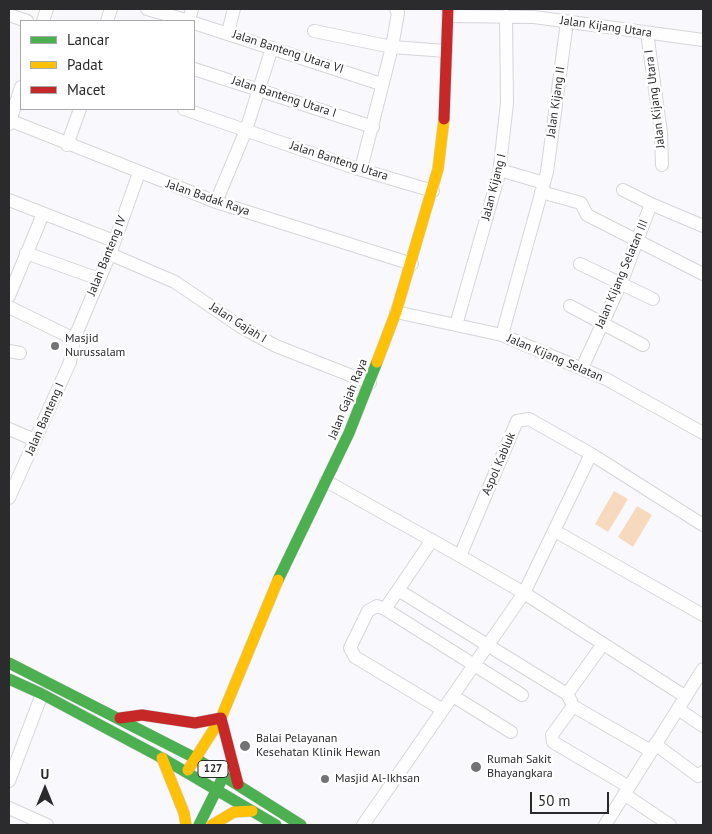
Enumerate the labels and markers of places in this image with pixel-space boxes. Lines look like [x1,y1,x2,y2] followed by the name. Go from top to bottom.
[65,332,125,360] place label: Masjid Nurussalam
[49,340,61,352] marker: Masjid Nurussalam
[256,732,380,760] place label: Balai Pelayanan Kesehatan Klinik Hewan
[238,739,252,753] marker: Balai Pelayanan Kesehatan Klinik Hewan
[487,753,553,781] place label: Rumah Sakit Bhayangkara
[469,760,483,774] marker: Rumah Sakit Bhayangkara
[335,772,420,786] place label: Masjid Al-Ikhsan
[319,773,331,785] marker: Masjid Al-Ikhsan

